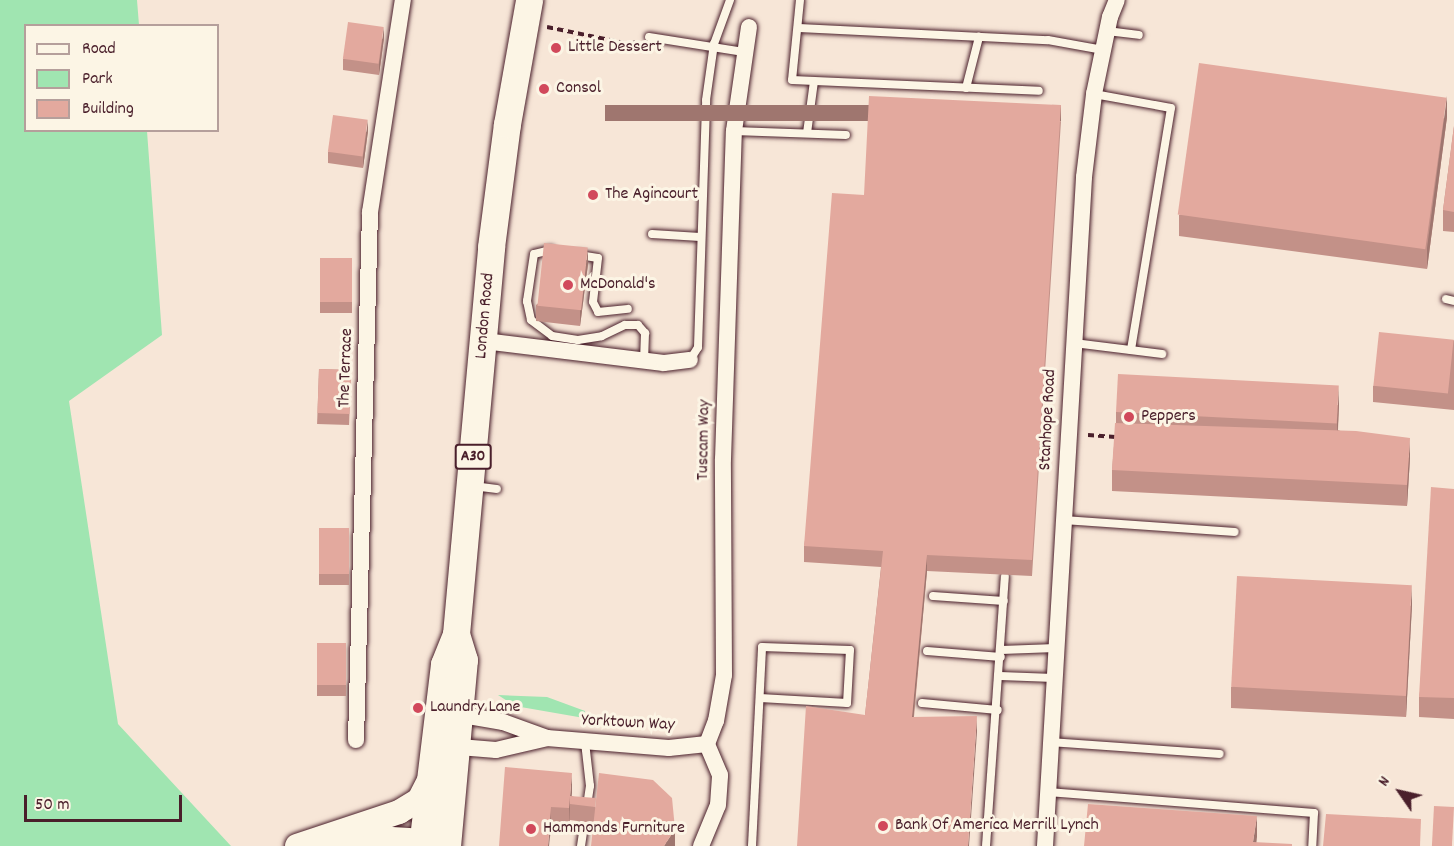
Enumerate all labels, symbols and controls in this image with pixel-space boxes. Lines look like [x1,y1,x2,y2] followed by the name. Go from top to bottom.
[24,24,219,132] legend
[82,37,116,62] text: Road
[568,37,662,59] place label: Little Dessert
[549,41,563,55] marker: Little Dessert
[82,67,113,92] text: Park
[556,78,601,100] place label: Consol
[537,82,551,96] marker: Consol
[82,97,134,122] text: Building
[605,184,698,206] place label: The Agincourt
[586,188,600,202] marker: The Agincourt
[471,272,501,360] street label: London Road
[580,274,656,296] place label: McDonald's
[561,278,575,292] marker: McDonald's
[335,328,359,408] street label: The Terrace
[1036,369,1062,471] street label: Stanhope Road
[693,399,717,481] street label: Tuscam Way
[1141,406,1196,428] place label: Peppers
[1122,410,1136,424] marker: Peppers
[454,444,492,470] road number: A30
[430,697,520,719] place label: Laundry Lane
[411,701,425,715] marker: Laundry Lane
[581,711,675,737] street label: Yorktown Way
[1370,762,1430,822] north arrow
[1373,772,1396,791] text: N
[27,783,184,821] scale bar
[35,793,70,818] text: 50 m
[895,815,1099,837] place label: Bank Of America Merrill Lynch
[543,818,685,840] place label: Hammonds Furniture
[876,819,890,833] marker: Bank Of America Merrill Lynch
[524,822,538,836] marker: Hammonds Furniture

